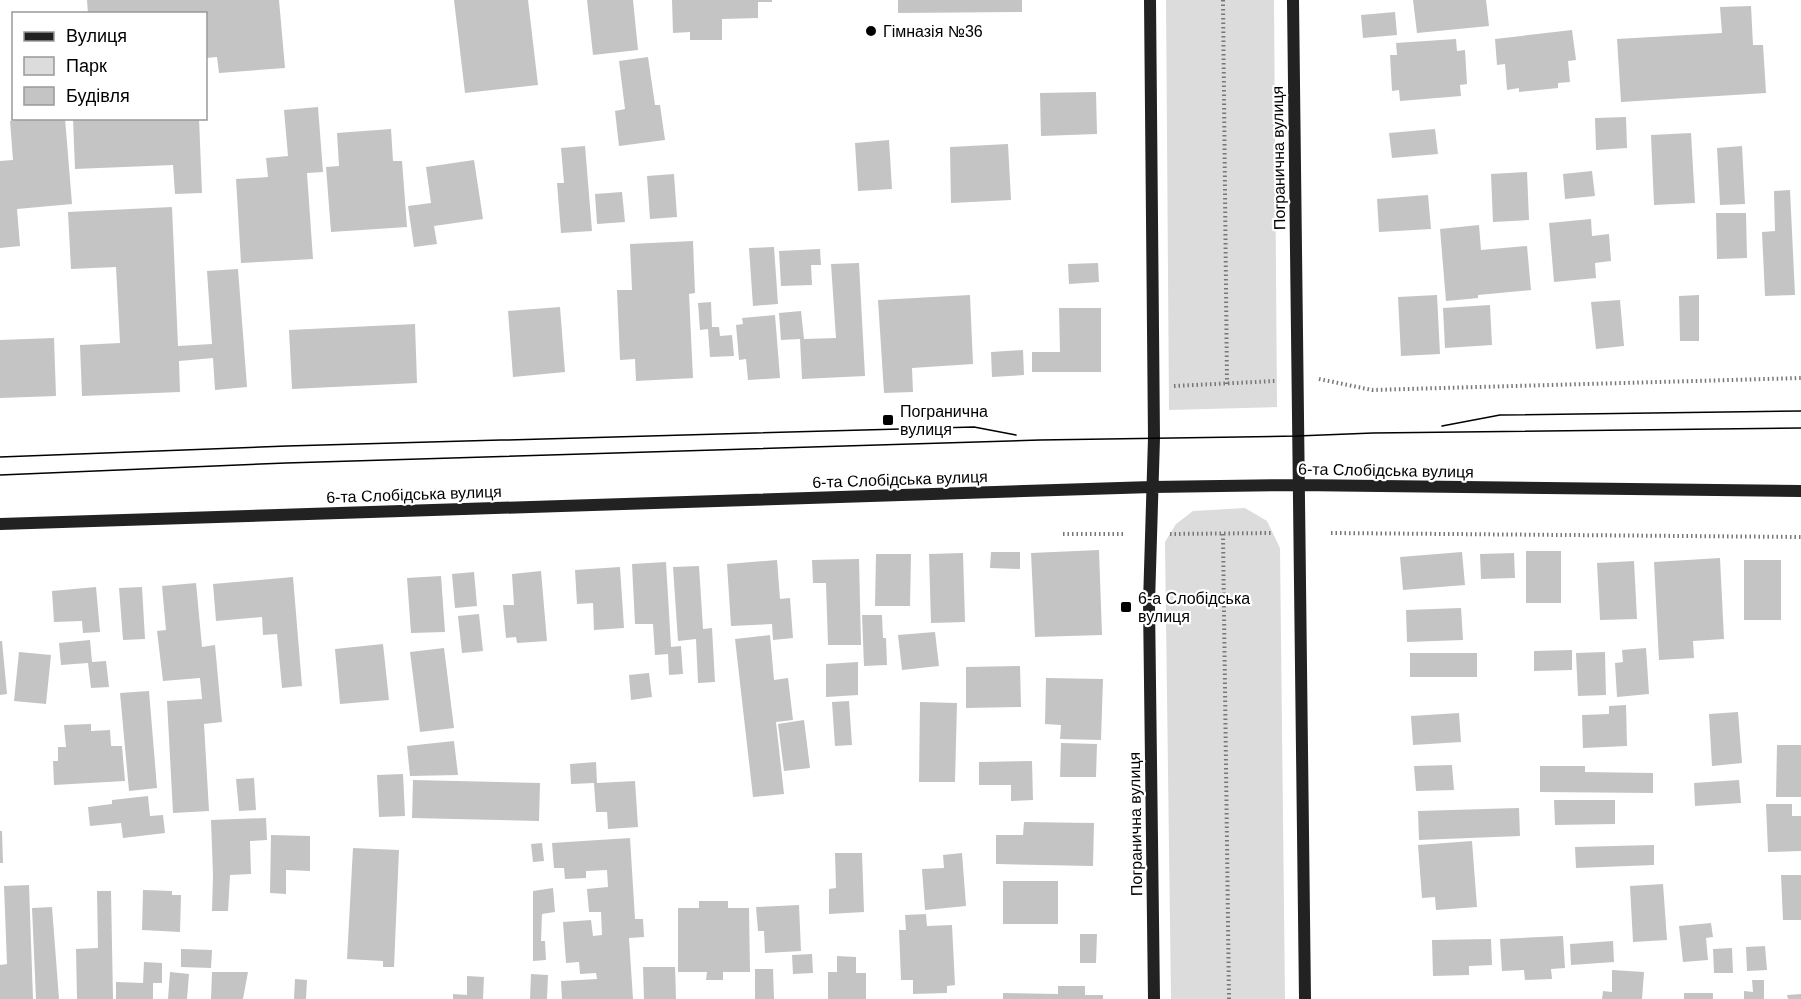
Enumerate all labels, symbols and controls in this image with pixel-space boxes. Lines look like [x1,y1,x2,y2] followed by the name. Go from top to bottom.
[12,12,207,120] legend
[883,23,983,40] place label: Гімназія №36
[864,24,878,38] marker: Гімназія №36
[66,26,127,46] text: Вулиця
[66,56,107,76] text: Парк
[66,86,130,106] text: Будівля
[1269,86,1288,230] street label: Погранична вулиця
[900,403,988,438] place label: Погранична вулиця
[881,413,895,427] marker: Погранична вулиця
[1298,460,1474,481] street label: 6-та Слобідська вулиця
[812,468,988,491] street label: 6-та Слобідська вулиця
[326,483,502,506] street label: 6-та Слобідська вулиця
[1138,590,1250,625] place label: 6-а Слобідська вулиця
[1119,600,1133,614] marker: 6-а Слобідська вулиця
[1126,752,1145,896] street label: Погранична вулиця

